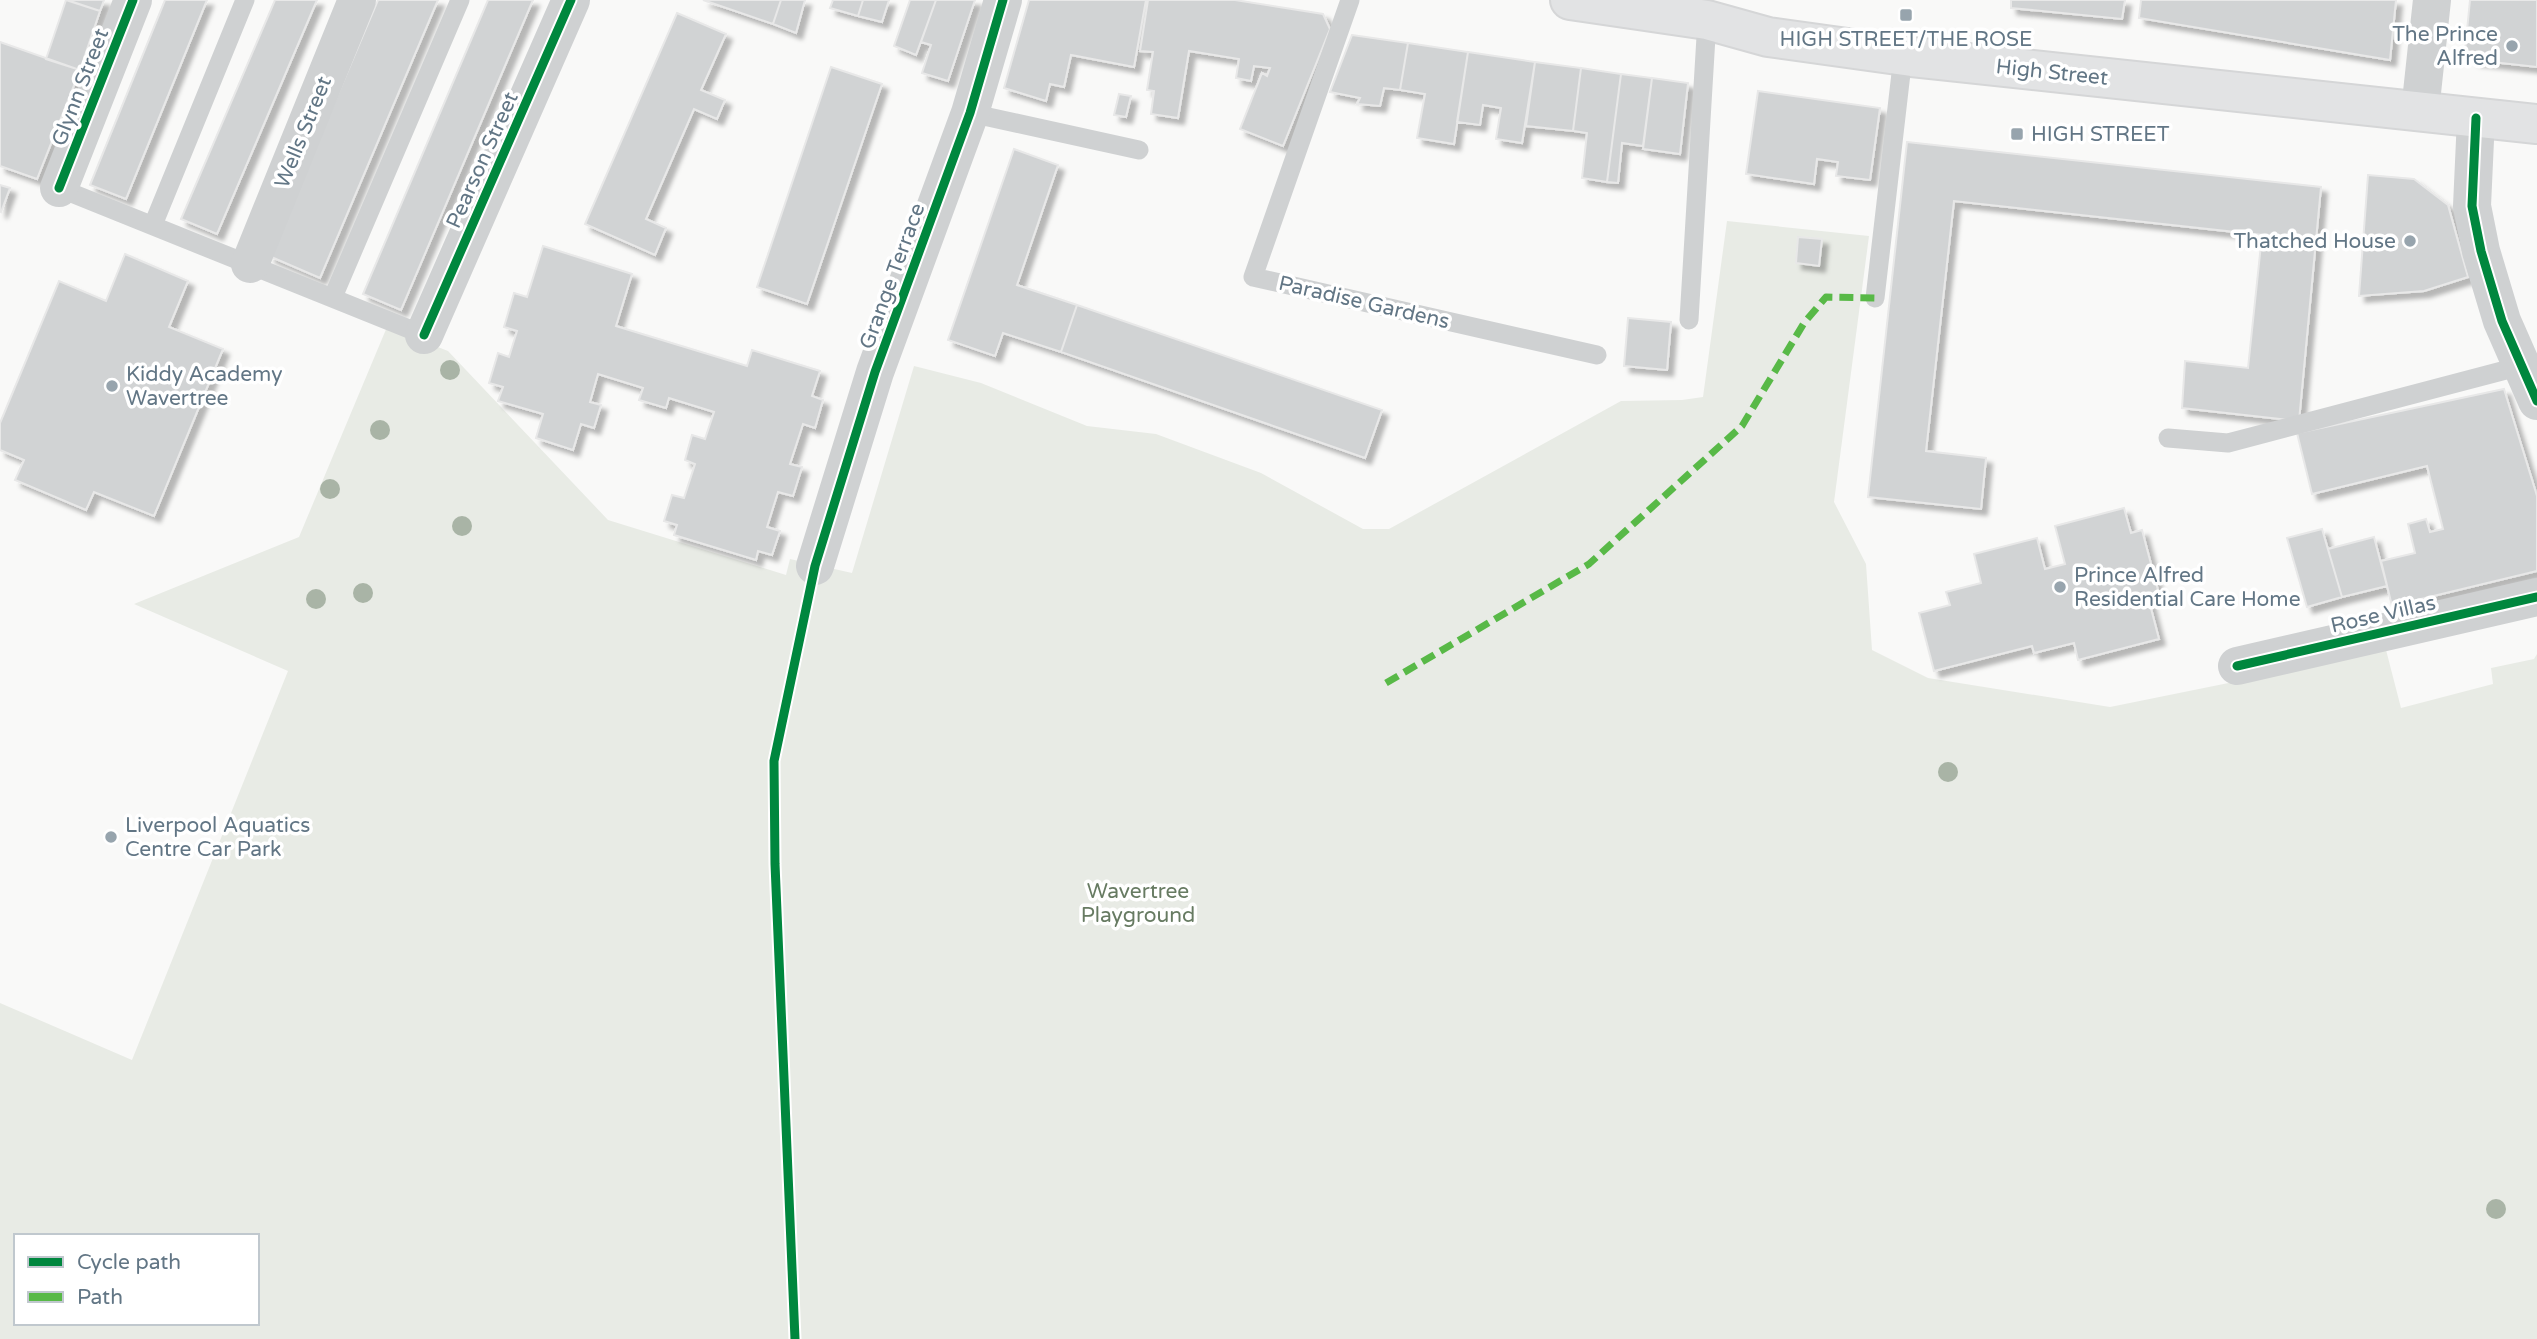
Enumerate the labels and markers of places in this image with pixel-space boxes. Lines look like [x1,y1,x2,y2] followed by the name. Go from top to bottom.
[1898,7,1914,23] marker: HIGH STREET/THE ROSE
[2392,22,2498,71] place label: The Prince Alfred
[1780,27,2032,52] place label: HIGH STREET/THE ROSE
[2504,38,2520,54] marker: The Prince Alfred
[2031,122,2170,147] place label: HIGH STREET
[2009,126,2025,142] marker: HIGH STREET
[2233,229,2396,254] place label: Thatched House
[2402,233,2418,249] marker: Thatched House
[126,362,282,411] place label: Kiddy Academy Wavertree
[104,378,120,394] marker: Kiddy Academy Wavertree
[2074,563,2301,612] place label: Prince Alfred Residential Care Home
[2052,579,2068,595] marker: Prince Alfred Residential Care Home
[125,813,310,862] place label: Liverpool Aquatics Centre Car Park
[103,829,119,845] marker: Liverpool Aquatics Centre Car Park

